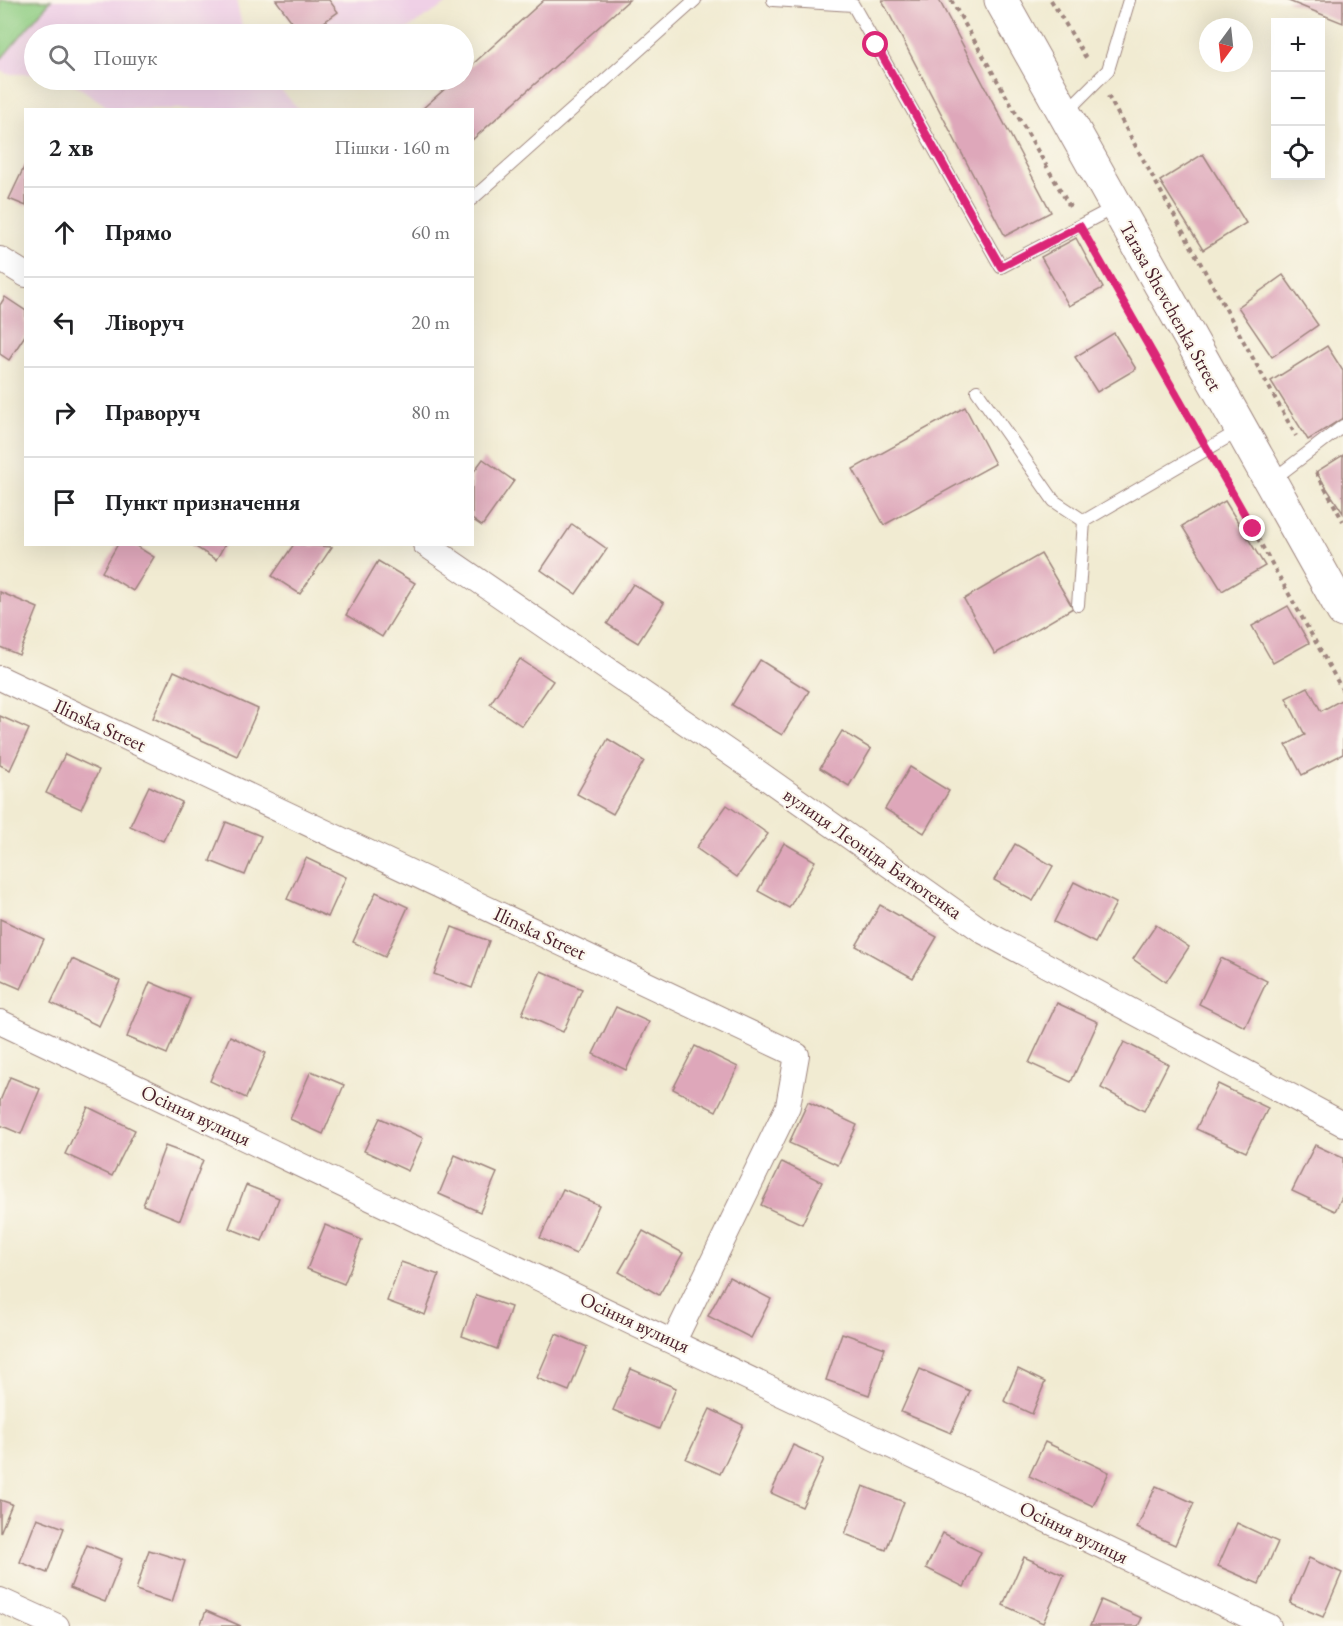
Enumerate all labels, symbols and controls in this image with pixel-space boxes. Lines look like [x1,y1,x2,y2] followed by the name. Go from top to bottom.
[1199,18,1253,72] north arrow
[1271,18,1325,180] map controls
[1271,18,1325,72] button: +
[24,24,474,90] search box
[862,31,888,57] route start
[45,41,78,74] icon: search
[93,43,157,72] text: Пошук
[1271,72,1325,126] button: −
[1271,126,1325,180] button: locate
[48,130,94,164] text: 2 хв
[334,134,450,160] text: Пішки · 160 m
[48,216,81,249] icon: ahead
[1114,217,1229,396] street label: Tarasa Shevchenka Street
[105,218,172,247] text: Прямо
[411,219,450,245] text: 60 m
[48,306,81,339] icon: left
[105,308,184,337] text: Ліворуч
[411,309,450,335] text: 20 m
[48,396,81,429] icon: right
[105,398,201,427] text: Праворуч
[411,399,450,425] text: 80 m
[48,486,81,519] icon: arrive
[105,488,300,517] text: Пункт призначення
[1239,515,1265,541] route end
[50,692,151,758] street label: Ilinska Street
[778,781,968,925] street label: вулиця Леоніда Батютенка
[490,900,591,966] street label: Ilinska Street
[137,1078,255,1152] street label: Осіння вулиця
[576,1285,694,1359] street label: Осіння вулиця
[1015,1494,1133,1570] street label: Осіння вулиця

